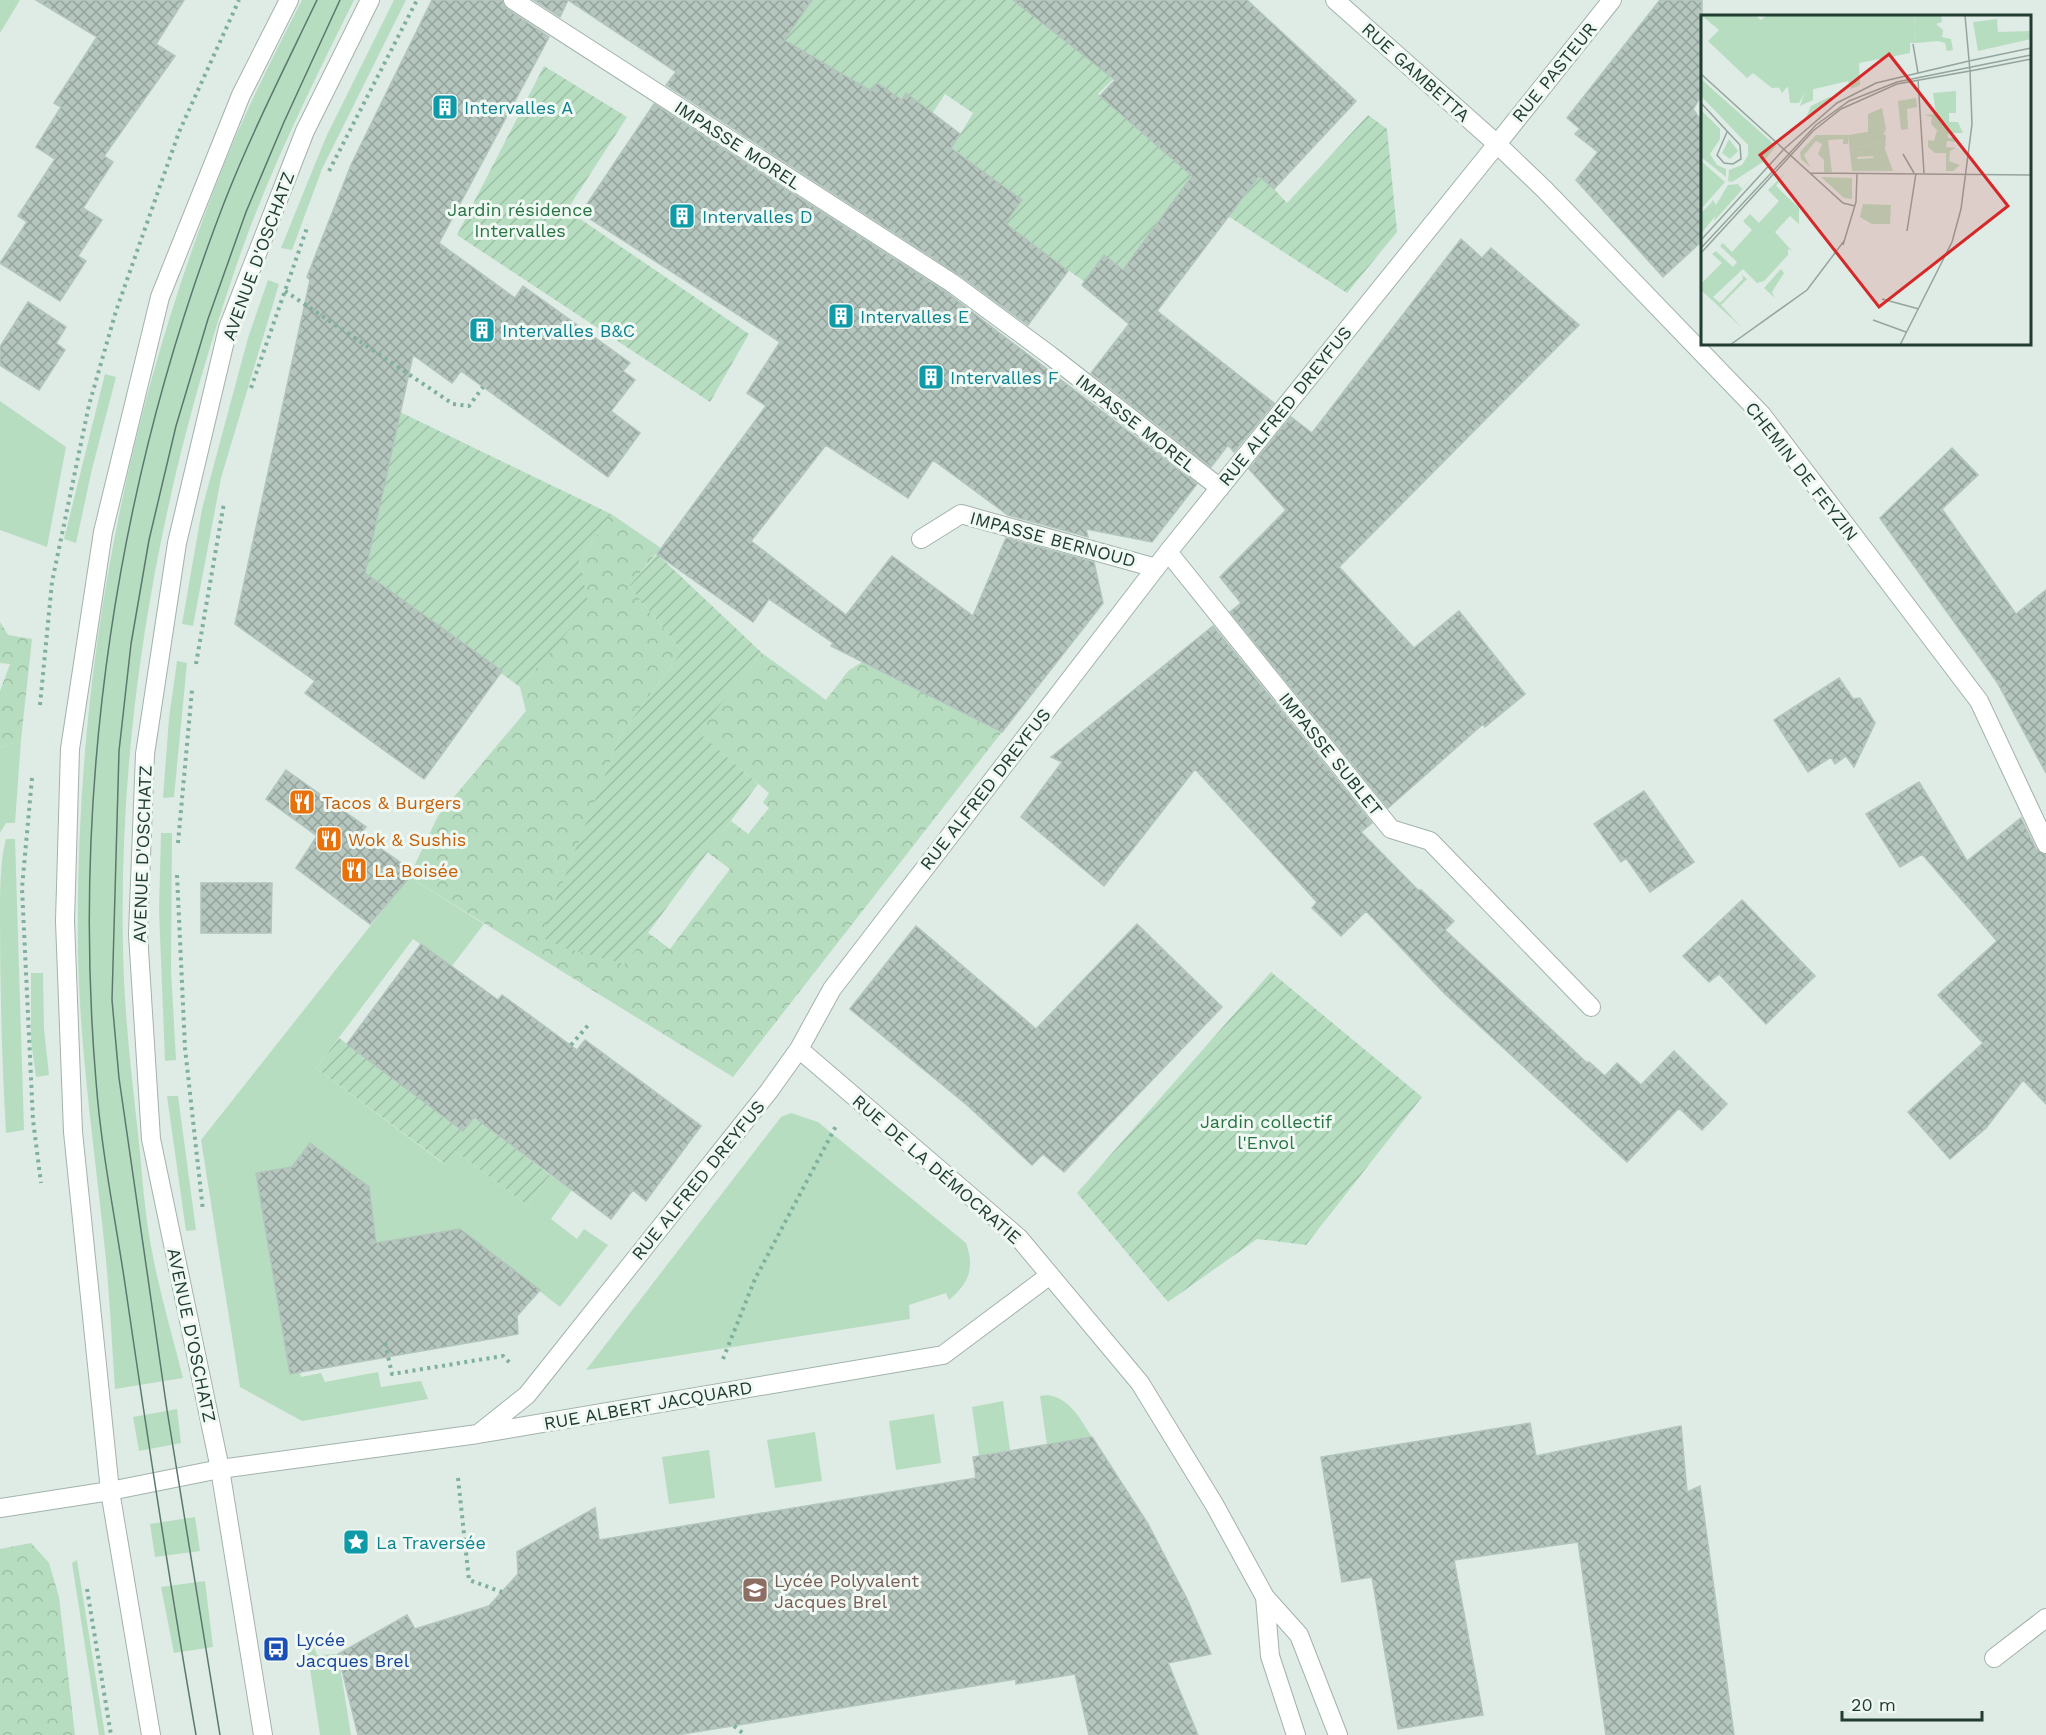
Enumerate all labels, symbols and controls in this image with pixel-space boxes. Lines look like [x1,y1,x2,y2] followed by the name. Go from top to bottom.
[1701,15,2031,345] inset map
[1358,18,1474,126] street label: RUE GAMBETTA
[1507,18,1601,126] street label: RUE PASTEUR
[430,92,460,122] building icon: Intervalles A
[671,96,805,194] street label: IMPASSE MOREL
[464,97,573,118] place label: Intervalles A
[218,169,298,343] street label: AVENUE D'OSCHATZ
[447,199,593,241] park label: Jardin résidence Intervalles
[667,201,697,231] building icon: Intervalles D
[702,206,813,227] place label: Intervalles D
[826,301,856,331] building icon: Intervalles E
[860,306,969,327] place label: Intervalles E
[467,315,497,345] building icon: Intervalles B&C
[502,320,635,341] place label: Intervalles B&C
[1214,322,1356,490] street label: RUE ALFRED DREYFUS
[916,362,946,392] building icon: Intervalles F
[950,367,1059,388] place label: Intervalles F
[1072,370,1200,476] street label: IMPASSE MOREL
[1741,397,1863,545] street label: CHEMIN DE FEYZIN
[968,507,1138,571] street label: IMPASSE BERNOUD
[1275,688,1387,820] street label: IMPASSE SUBLET
[915,704,1055,874] street label: RUE ALFRED DREYFUS
[128,765,156,943] street label: AVENUE D'OSCHATZ
[287,787,317,817] restaurant icon: Tacos & Burgers
[322,792,461,813] place label: Tacos & Burgers
[314,824,344,854] restaurant icon: Wok & Sushis
[348,829,466,850] place label: Wok & Sushis
[339,855,369,885] restaurant icon: La Boisée
[374,860,458,881] place label: La Boisée
[848,1090,1026,1248] street label: RUE DE LA DÉMOCRATIE
[627,1096,769,1264] street label: RUE ALFRED DREYFUS
[1200,1111,1332,1153] park label: Jardin collectif l'Envol
[163,1246,221,1424] street label: AVENUE D'OSCHATZ
[542,1376,754,1434] street label: RUE ALBERT JACQUARD
[341,1527,371,1557] place icon: La Traversée
[376,1532,486,1553] place label: La Traversée
[774,1570,920,1612] place label: Lycée Polyvalent Jacques Brel
[740,1575,770,1605] school or university icon: Lycée Polyvalent Jacques Brel
[296,1629,410,1671] place label: Lycée Jacques Brel
[261,1634,291,1664] bus stop icon: Lycée Jacques Brel
[1842,1684,1982,1722] scale bar
[1851,1694,1896,1715] text: 20 m

